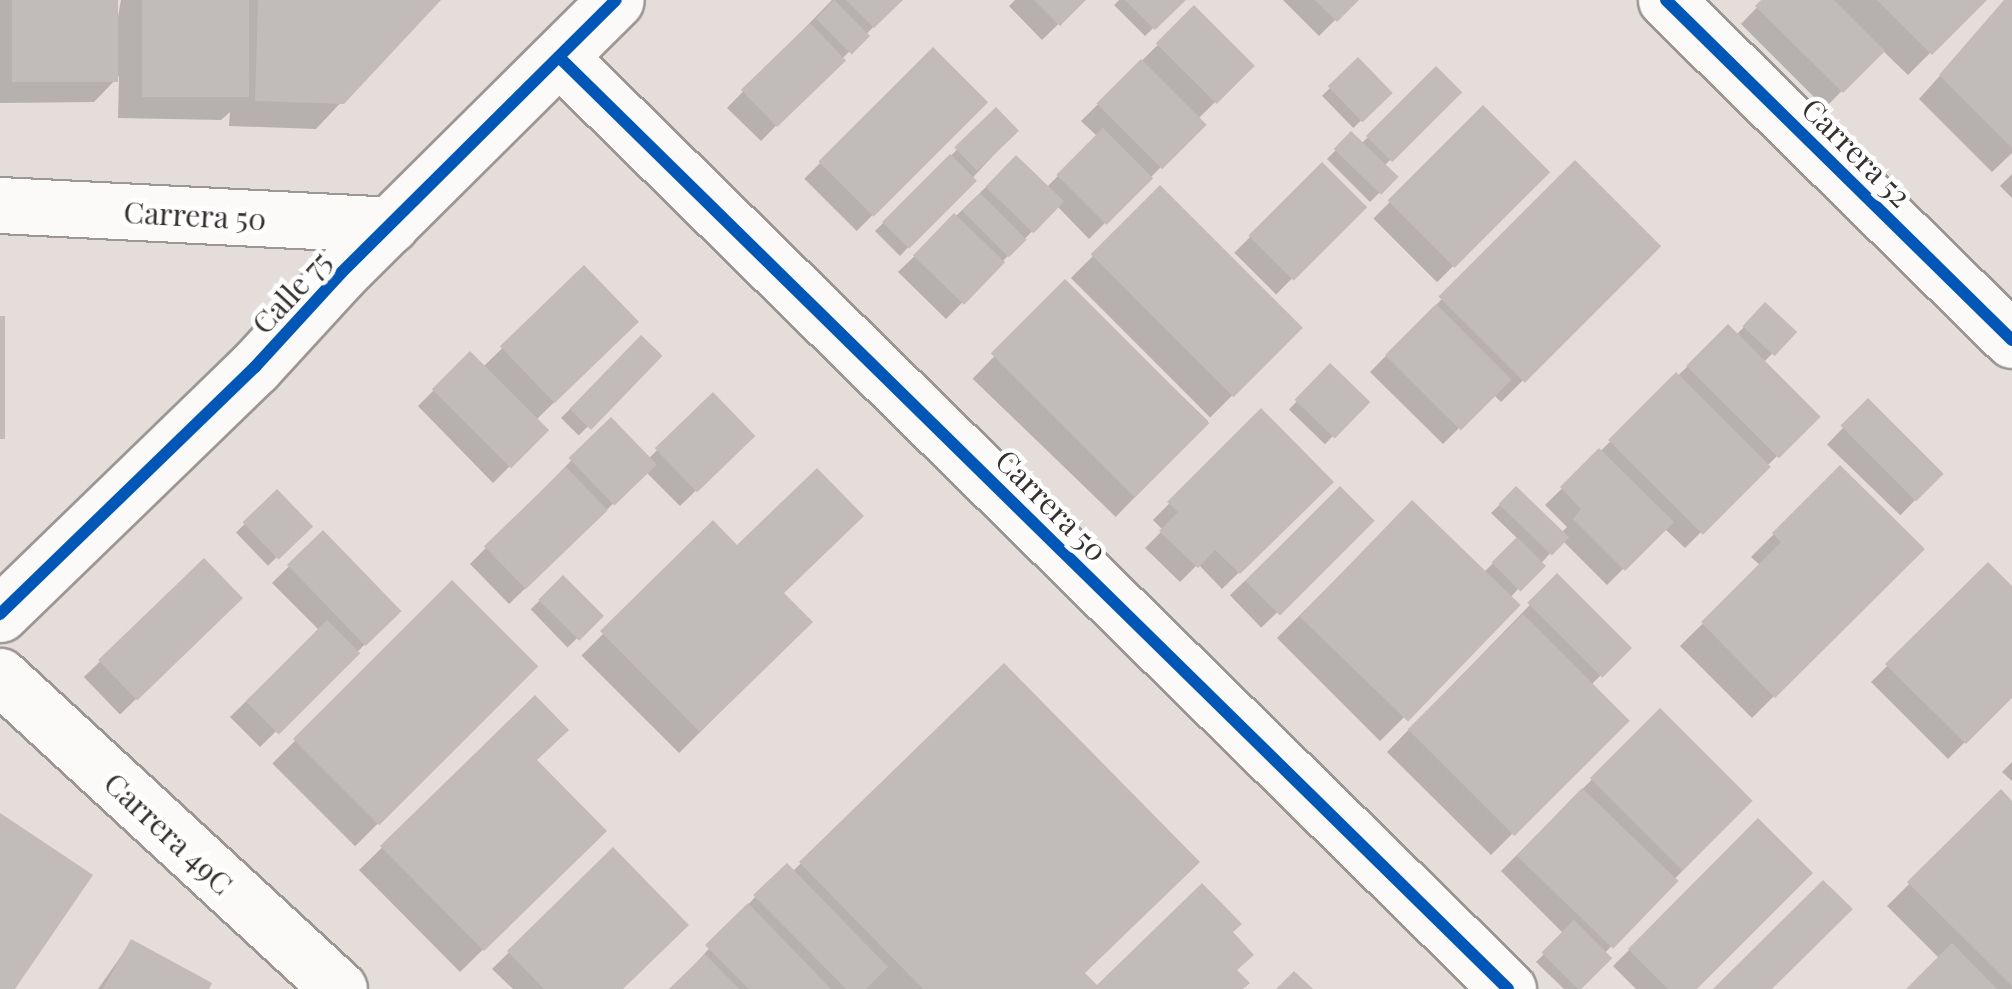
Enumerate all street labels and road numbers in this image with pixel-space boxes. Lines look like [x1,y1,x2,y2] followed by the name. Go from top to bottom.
[1795,90,1919,214] street label: Carrera 52
[123,193,267,237] street label: Carrera 50
[244,243,338,341] street label: Calle 75
[989,442,1115,568] street label: Carrera 50
[97,764,241,902] street label: Carrera 49C

